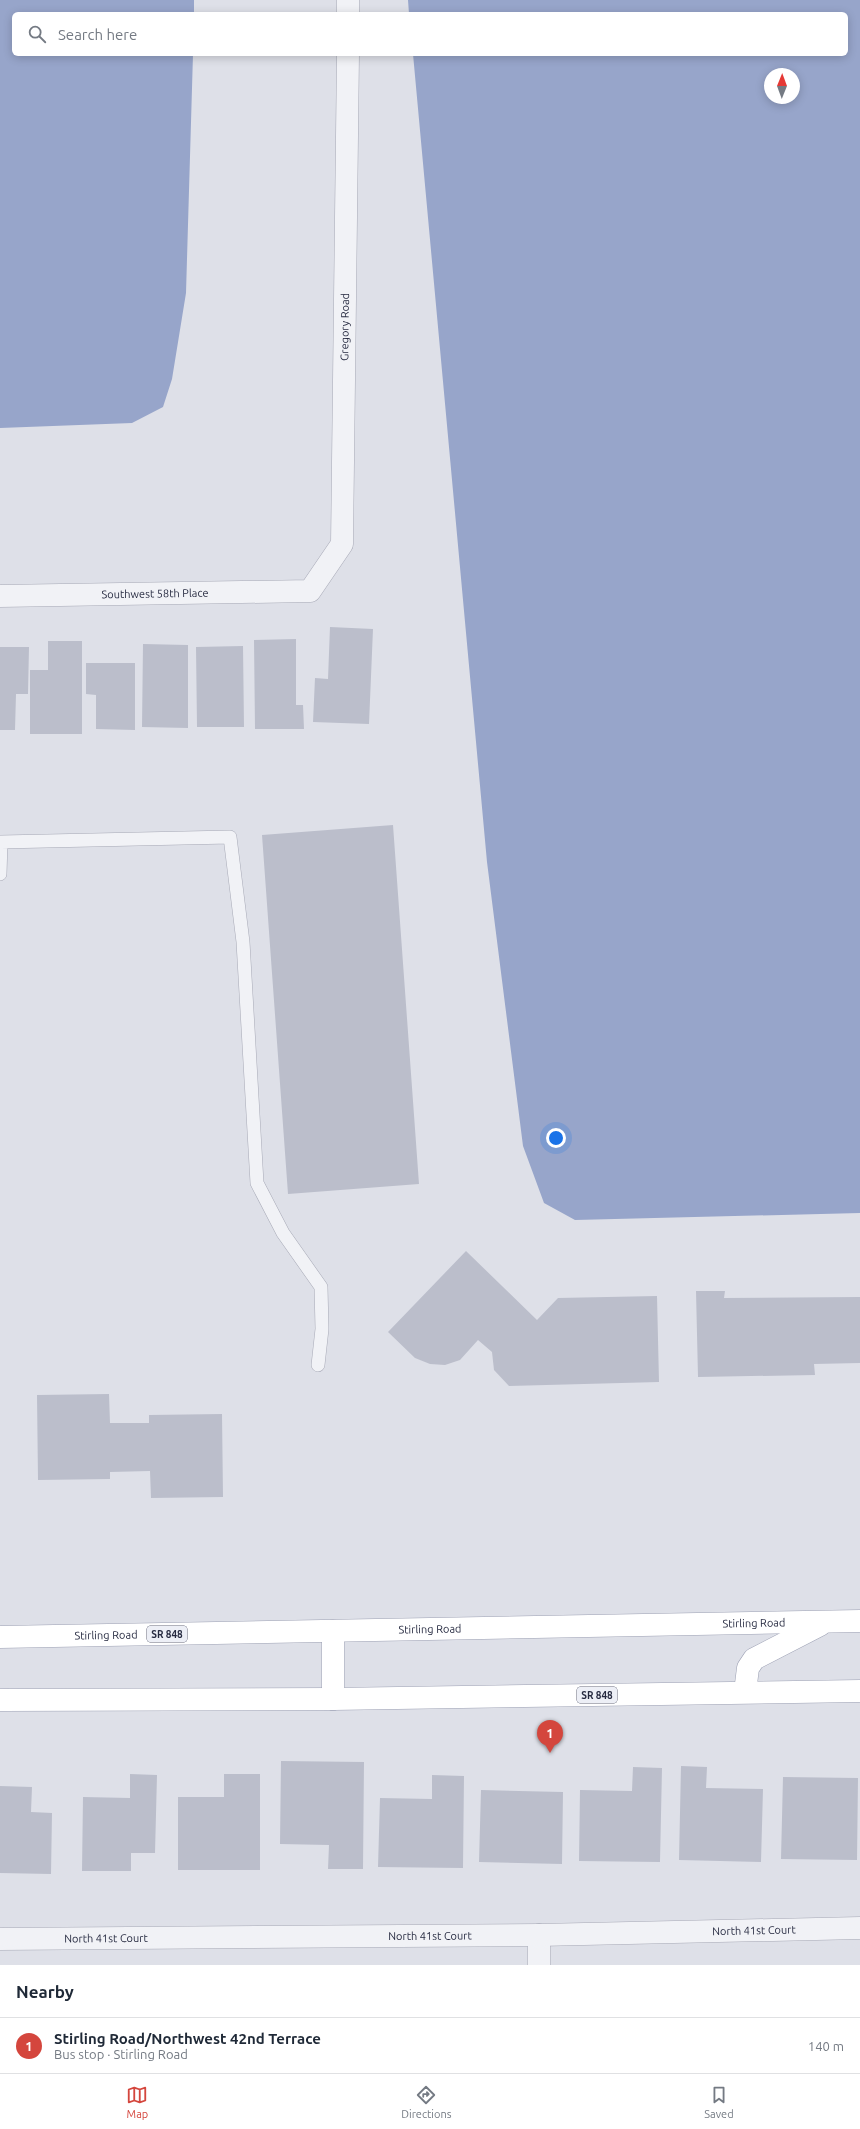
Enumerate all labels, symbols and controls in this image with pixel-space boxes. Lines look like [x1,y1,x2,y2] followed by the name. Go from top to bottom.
[12,12,848,56] search box
[26,23,48,45] icon: search
[58,26,137,43] text: Search here
[764,68,800,104] north arrow
[338,293,351,361] street label: Gregory Road
[101,587,209,600] street label: Southwest 58th Place
[546,1128,566,1148] your location
[722,1616,785,1630] street label: Stirling Road
[398,1622,462,1636] street label: Stirling Road
[147,1626,187,1642] road number: SR 848
[74,1628,138,1642] street label: Stirling Road
[577,1687,617,1703] road number: SR 848
[537,1720,563,1753] pin: 1
[712,1923,797,1937] street label: North 41st Court
[388,1929,473,1942] street label: North 41st Court
[64,1932,149,1945] street label: North 41st Court
[16,1982,74,2001] text: Nearby
[54,2030,321,2047] text: Stirling Road/Northwest 42nd Terrace
[25,2039,33,2053] text: 1
[808,2039,844,2053] text: 140 m
[54,2047,188,2061] text: Bus stop · Stirling Road
[126,2084,148,2120] tab: Map
[401,2084,452,2120] tab: Directions
[704,2084,734,2120] tab: Saved

